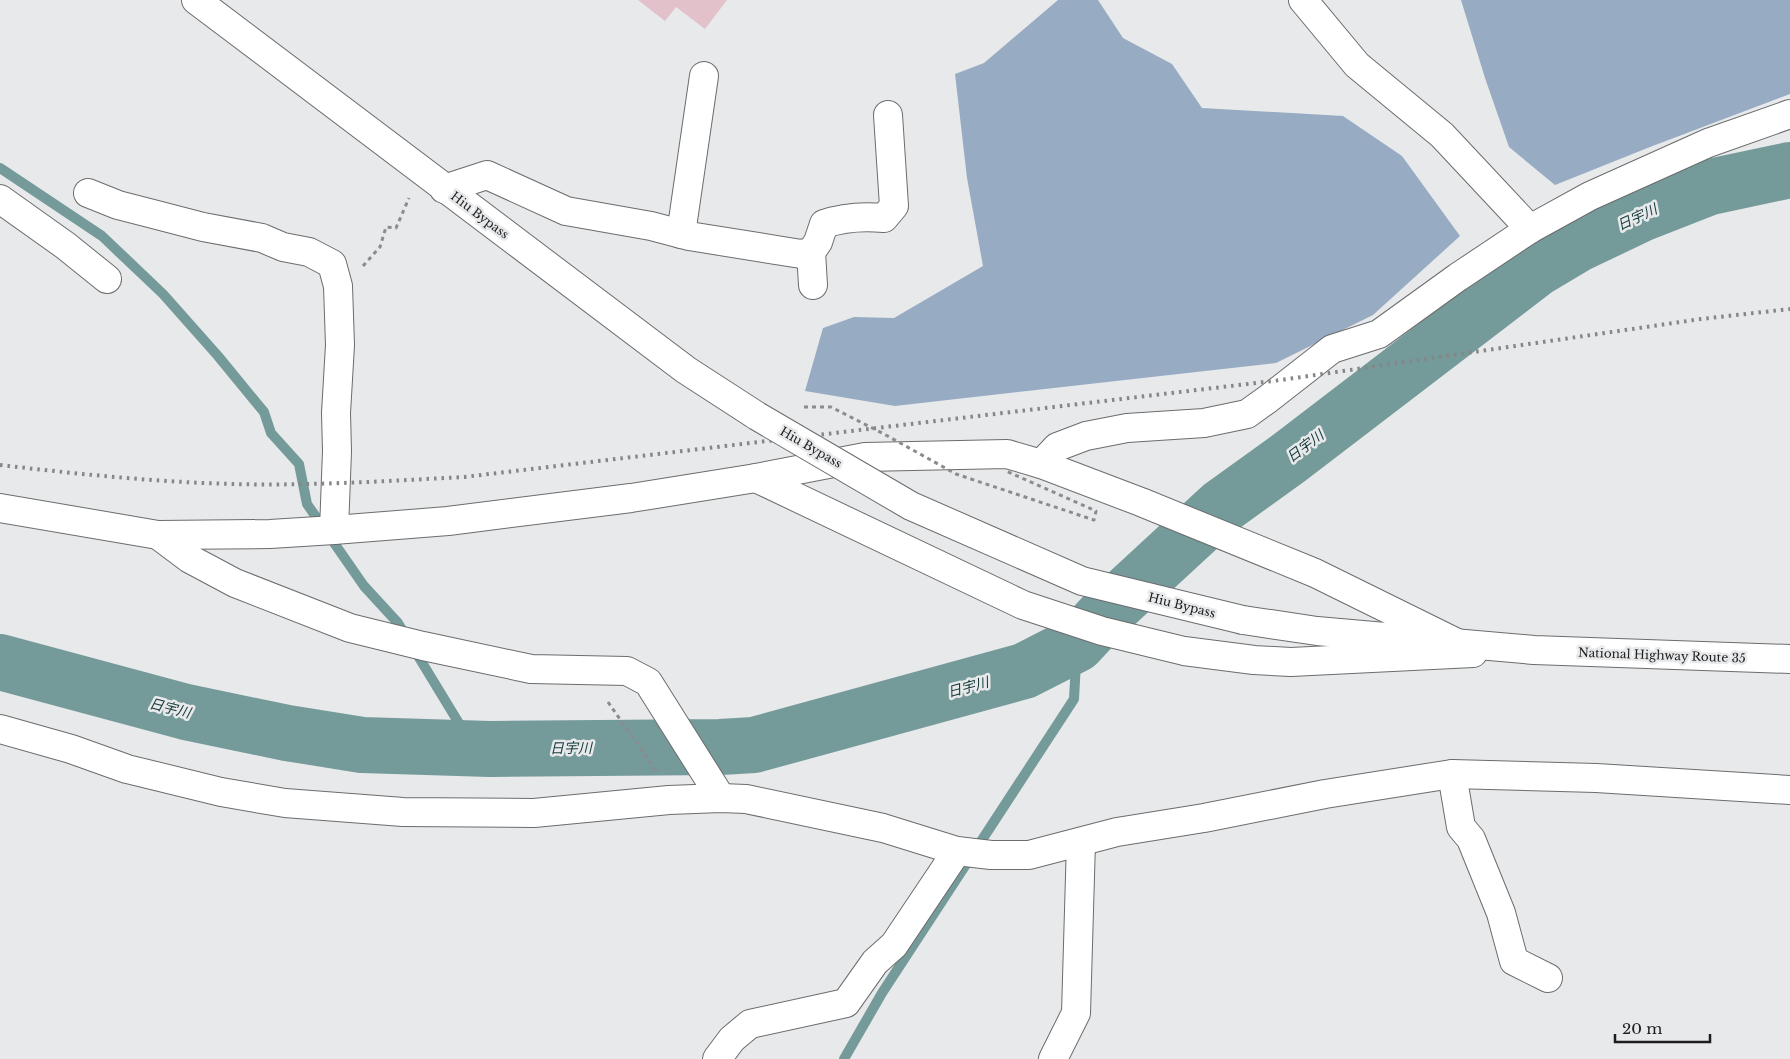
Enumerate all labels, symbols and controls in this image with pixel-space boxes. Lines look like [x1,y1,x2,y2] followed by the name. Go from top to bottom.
[448,188,512,242] street label: Hiu Bypass
[1614,199,1662,234] water label: 日宇川
[777,423,845,471] street label: Hiu Bypass
[1283,425,1329,466] water label: 日宇川
[1147,589,1217,621] street label: Hiu Bypass
[1578,645,1746,665] street label: National Highway Route 35
[945,672,993,701] water label: 日宇川
[147,694,194,722] water label: 日宇川
[550,739,594,757] water label: 日宇川
[1615,1012,1710,1044] scale bar
[1622,1019,1662,1038] text: 20 m

